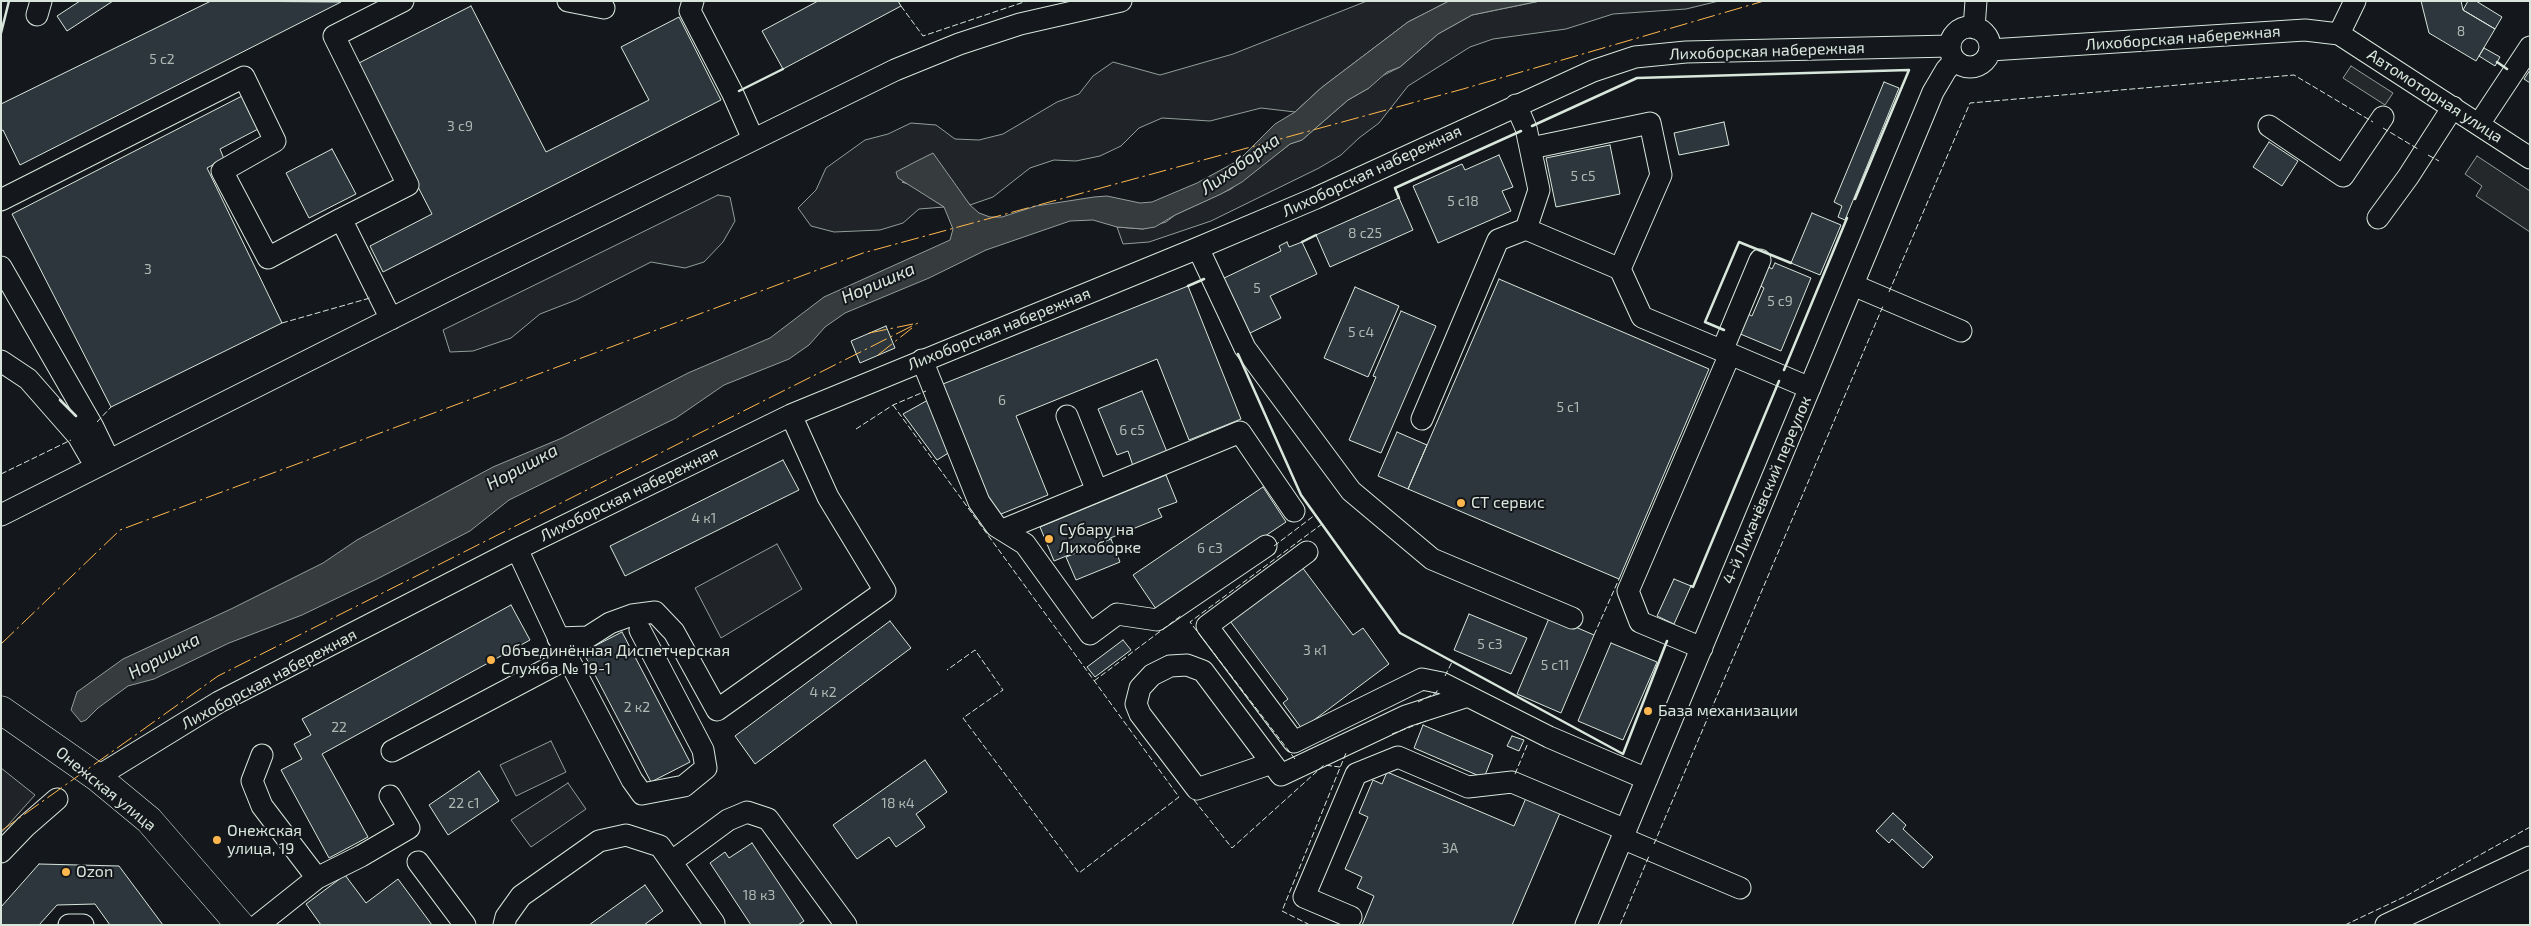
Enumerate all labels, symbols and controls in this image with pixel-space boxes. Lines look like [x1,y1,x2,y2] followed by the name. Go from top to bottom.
[2085,22,2281,54] street label: Лихоборская набережная
[2457,23,2465,39] house number: 8
[1669,38,1865,64] street label: Лихоборская набережная
[2364,45,2506,147] street label: Автомоторная улица
[149,51,175,67] house number: 5 с2
[447,118,473,134] house number: 3 с9
[1279,121,1465,221] street label: Лихоборская набережная
[1196,129,1284,199] water label: Лихоборка
[1570,168,1596,184] house number: 5 с5
[1447,193,1479,209] house number: 5 с18
[1348,225,1382,241] house number: 8 с25
[838,258,918,308] water label: Норишка
[144,261,152,277] house number: 3
[1253,280,1261,296] house number: 5
[905,283,1093,375] street label: Лихоборская набережная
[1767,293,1793,309] house number: 5 с9
[1348,324,1374,340] house number: 5 с4
[998,392,1006,408] house number: 6
[1719,393,1815,587] street label: 4-й Лихачёвский переулок
[1556,399,1580,415] house number: 5 с1
[1119,422,1145,438] house number: 6 с5
[482,439,562,495] water label: Норишка
[537,442,721,546] street label: Лихоборская набережная
[1471,493,1545,513] place label: СТ сервис
[1455,497,1467,509] marker: СТ сервис
[692,510,716,526] house number: 4 к1
[1059,520,1141,558] place label: Субару на Лихоборке
[1043,533,1055,545] marker: Субару на Лихоборке
[1197,540,1223,556] house number: 6 с3
[178,625,360,733] street label: Лихоборская набережная
[124,628,204,684] water label: Норишка
[1477,636,1503,652] house number: 5 с3
[501,641,730,679] place label: Объединённая Диспетчерская Служба № 19-1
[1303,642,1327,658] house number: 3 к1
[485,654,497,666] marker: Объединённая Диспетчерская Служба № 19-1
[1541,657,1569,673] house number: 5 с11
[809,684,837,700] house number: 4 к2
[624,699,650,715] house number: 2 к2
[1658,701,1798,721] place label: База механизации
[1642,705,1654,717] marker: База механизации
[331,719,347,735] house number: 22
[52,743,160,835] street label: Онежская улица
[448,795,480,811] house number: 22 с1
[881,795,915,811] house number: 18 к4
[227,821,302,859] place label: Онежская улица, 19
[211,834,223,846] marker: Онежская улица, 19
[1442,840,1458,856] house number: 3А
[76,862,113,882] place label: Ozon
[60,866,72,878] marker: Ozon
[743,887,775,903] house number: 18 к3

